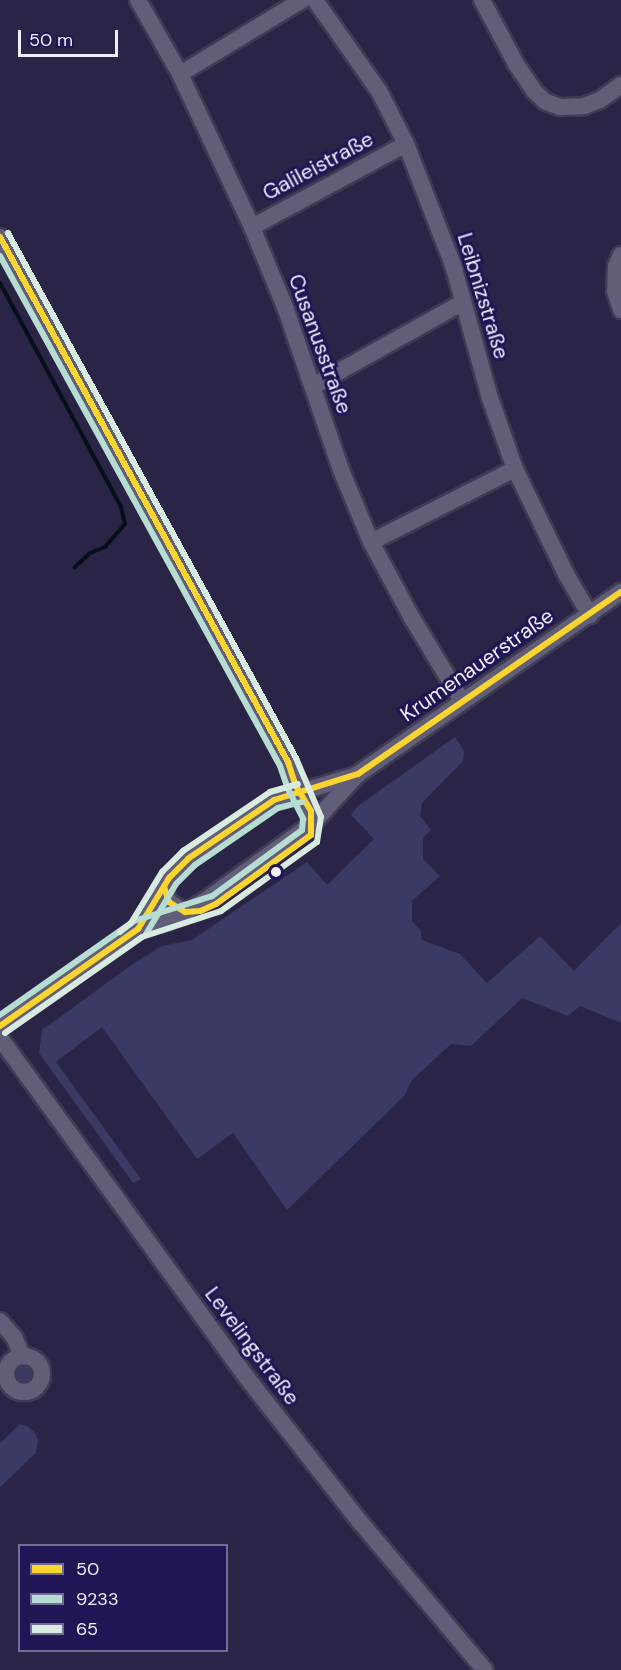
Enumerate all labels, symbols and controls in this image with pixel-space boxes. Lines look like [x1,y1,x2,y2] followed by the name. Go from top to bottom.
[21,18,122,56] scale bar
[29,28,73,52] text: 50 m
[258,126,378,206] street label: Galileistraße
[452,230,514,362] street label: Leibnizstraße
[283,271,357,417] street label: Cusanusstraße
[396,603,558,727] street label: Krumenauerstraße
[270,866,282,878] unlabelled marker
[199,1282,305,1410] street label: Levelingstraße
[18,1544,228,1652] legend
[76,1557,99,1581] text: 50
[76,1587,119,1611] text: 9233
[76,1617,98,1641] text: 65

